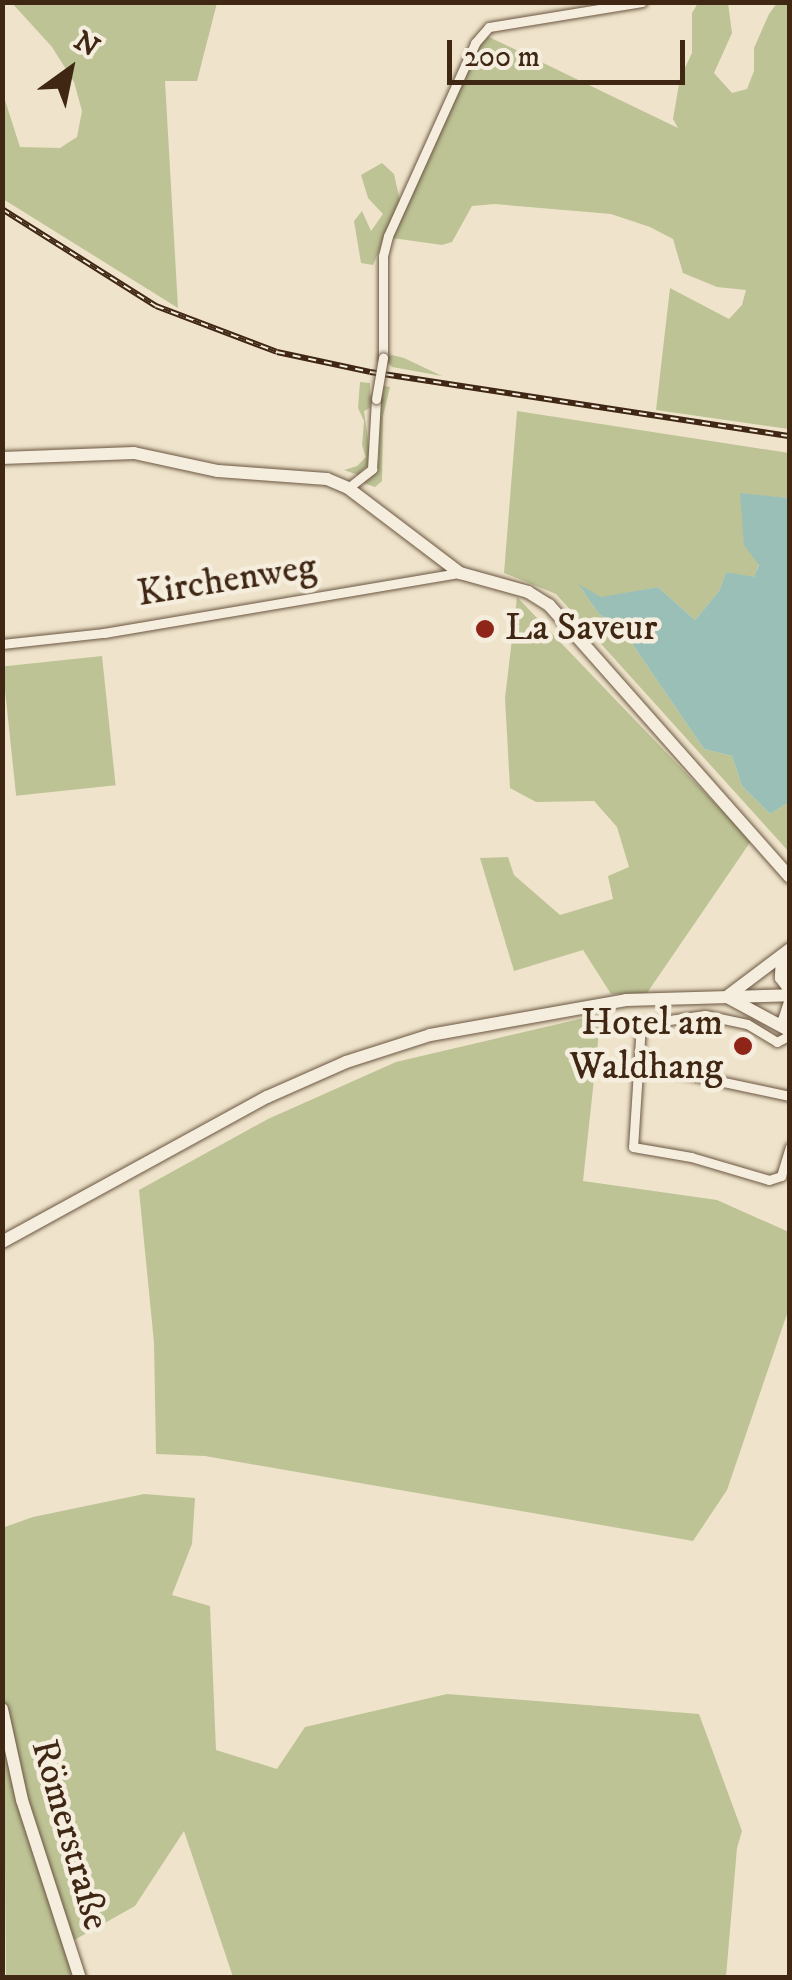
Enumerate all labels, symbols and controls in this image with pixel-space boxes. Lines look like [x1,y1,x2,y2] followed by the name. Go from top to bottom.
[20,20,120,120] north arrow
[452,20,690,82] scale bar
[67,23,106,65] text: N
[464,39,540,76] text: 200 m
[134,544,320,618] street label: Kirchenweg
[505,606,657,652] place label: La Saveur
[474,618,496,640] marker: La Saveur
[570,1001,723,1090] place label: Hotel am Waldhang
[732,1035,754,1057] marker: Hotel am Waldhang
[20,1735,118,1935] street label: Römerstraße

